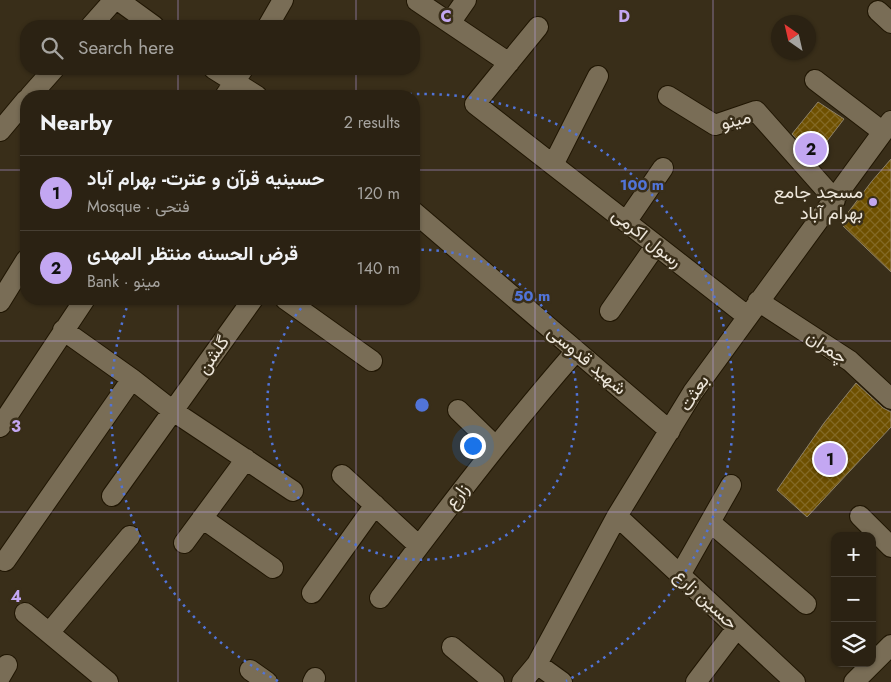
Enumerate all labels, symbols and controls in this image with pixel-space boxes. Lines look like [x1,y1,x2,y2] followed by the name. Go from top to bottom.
[440,5,452,28] text: C
[618,5,630,28] text: D
[771,15,816,60] north arrow
[20,20,420,75] search box
[38,34,66,62] icon: search
[78,34,174,61] text: Search here
[718,104,754,136] street label: مینو
[40,108,112,138] text: Nearby
[344,111,400,134] text: 2 results
[795,130,827,168] pin: 2
[87,165,324,192] text: حسینیه قرآن و عترت- بهرام آباد
[620,174,664,196] text: 100 m
[774,179,863,226] place label: مسجد جامع بهرام آباد
[52,182,60,205] text: 1
[357,182,400,205] text: 120 m
[87,195,190,218] text: Mosque · فتحی
[867,196,879,208] marker: مسجد جامع بهرام آباد
[606,202,688,274] street label: رسول اکرمی
[87,240,298,267] text: قرض الحسنه منتظر المهدی
[51,257,61,280] text: 2
[357,257,400,280] text: 140 m
[87,270,160,293] text: Bank · مینو
[514,285,550,307] text: 50 m
[542,319,632,401] street label: شهید قدوسی
[801,324,853,370] street label: چمران
[190,330,236,380] street label: گلشن
[673,370,715,416] street label: بعثت
[413,396,431,414] centre of rings
[11,415,21,438] text: 3
[460,433,486,459] your location
[814,440,846,478] pin: 1
[439,478,475,514] street label: زارع
[831,532,876,667] map controls
[831,532,876,577] button: +
[668,562,744,636] street label: حسین زارع
[831,577,876,622] button: −
[10,585,22,608] text: 4
[831,622,876,667] button: layers

